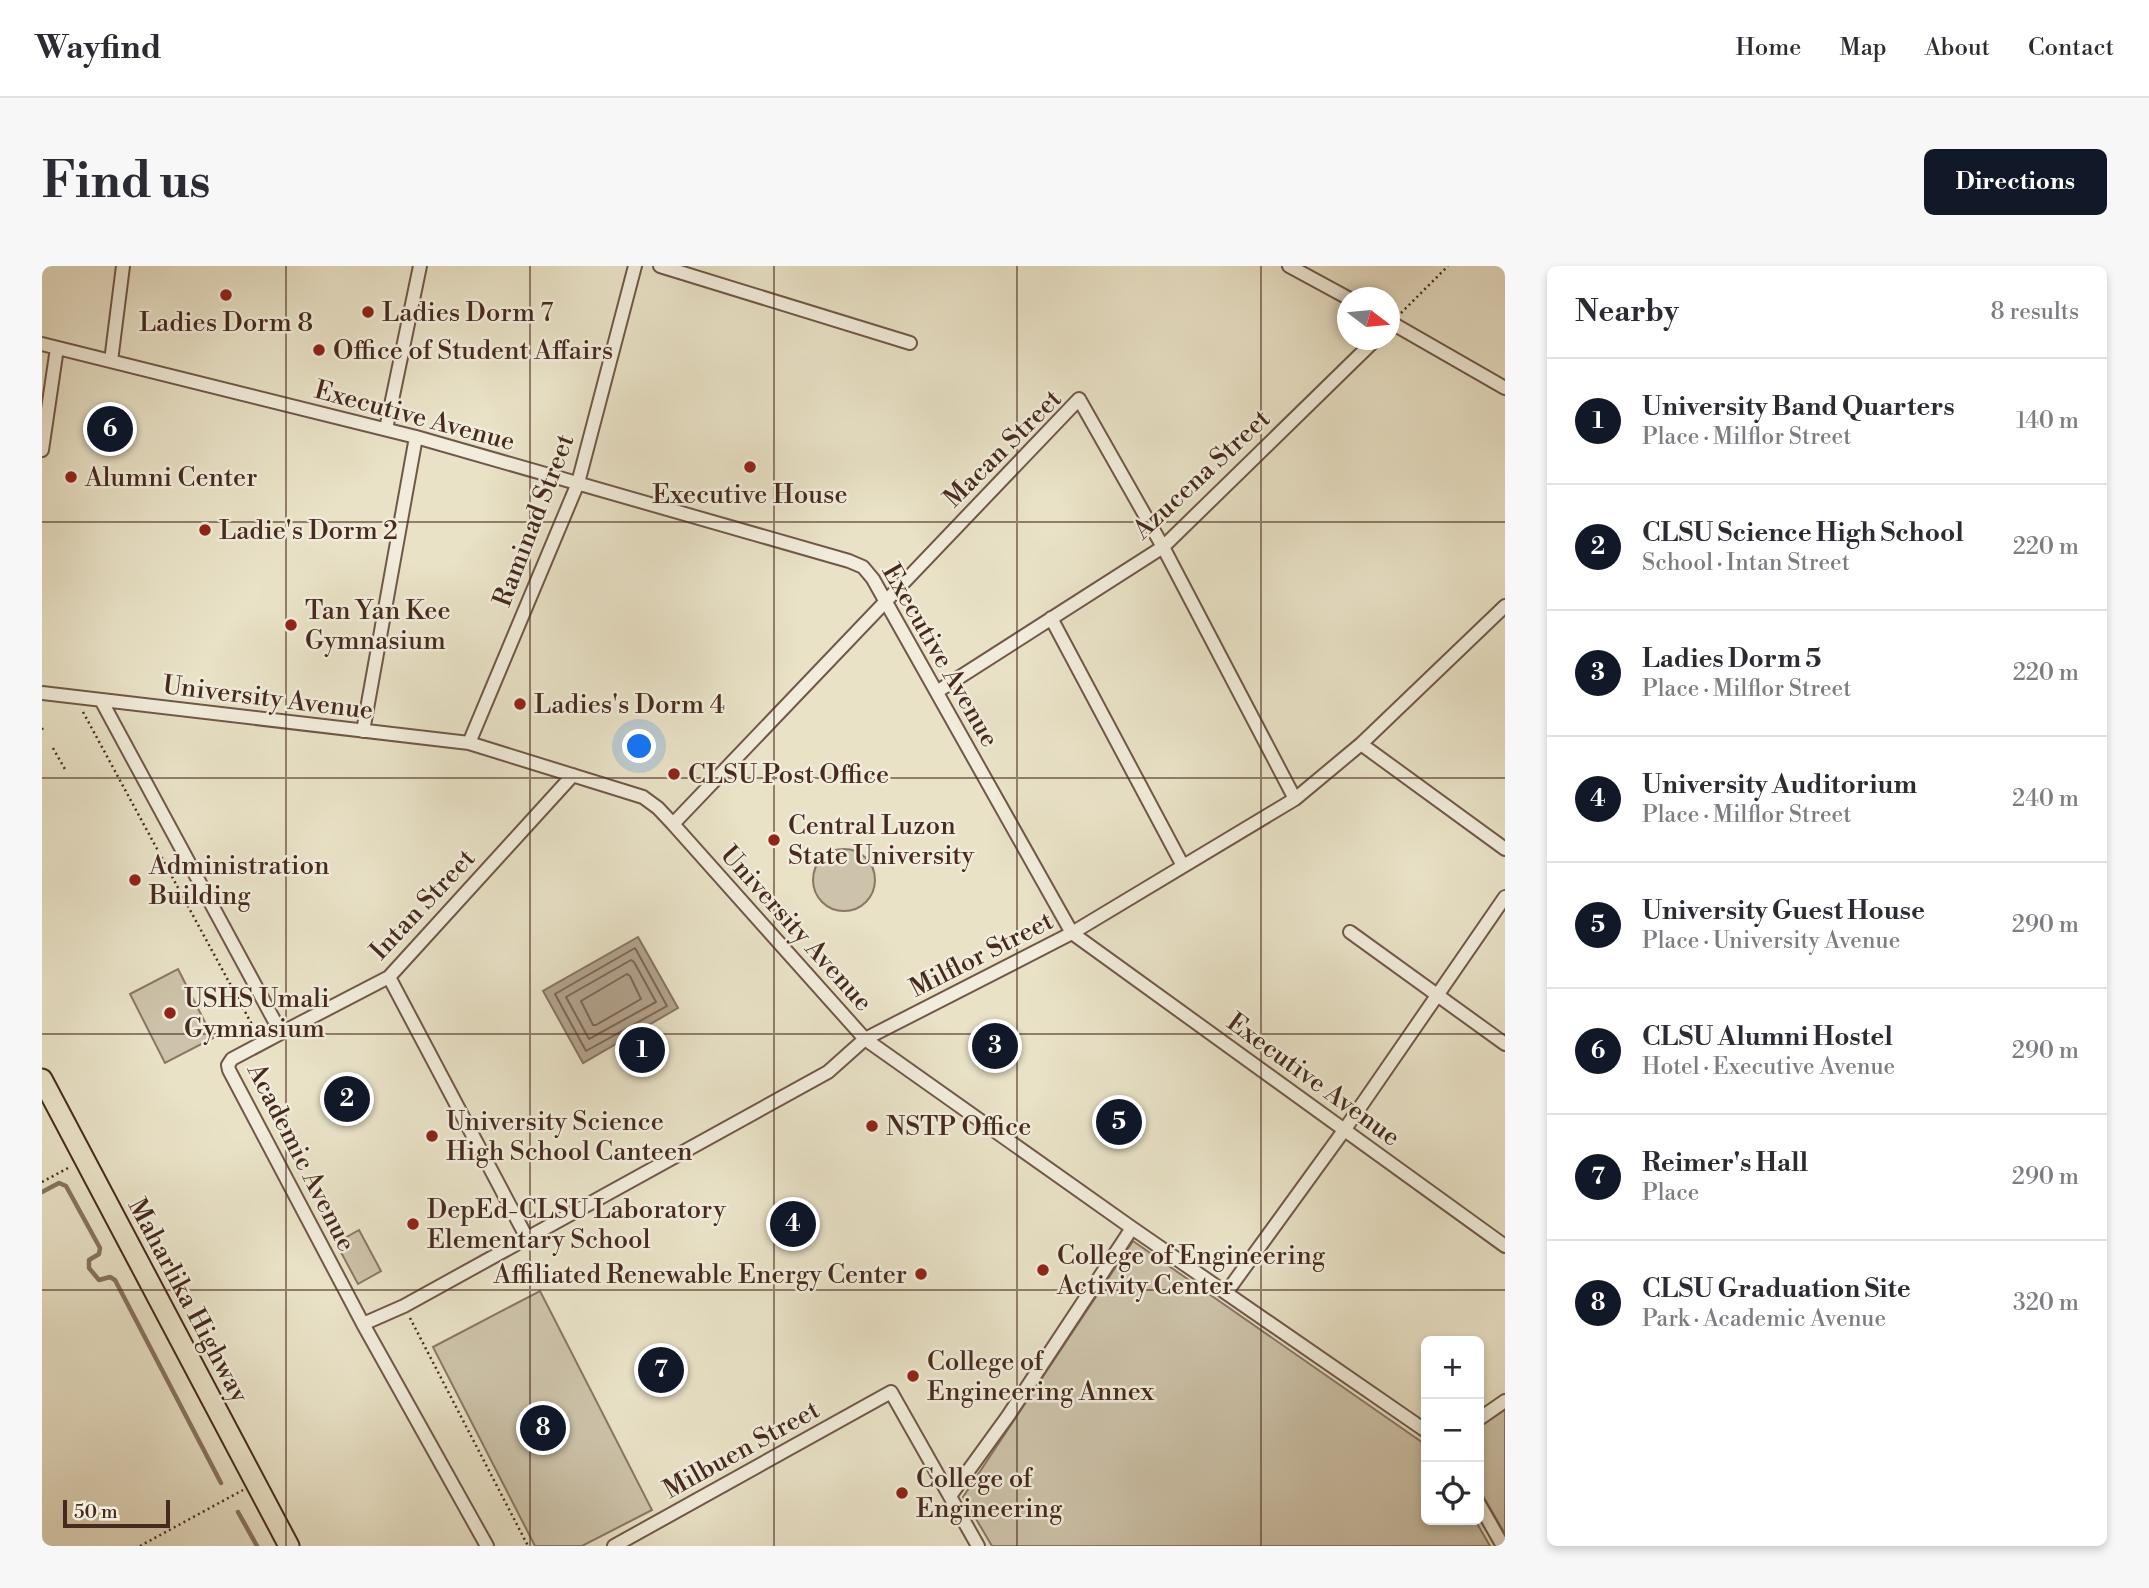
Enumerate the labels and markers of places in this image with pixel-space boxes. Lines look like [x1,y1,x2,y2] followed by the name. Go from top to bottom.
[218,287,234,303] marker: Ladies Dorm 8
[382,297,553,329] place label: Ladies Dorm 7
[360,304,376,320] marker: Ladies Dorm 7
[139,307,313,339] place label: Ladies Dorm 8
[333,335,613,367] place label: Office of Student Affairs
[311,342,327,358] marker: Office of Student Affairs
[87,403,133,455] pin: 6
[742,459,758,475] marker: Executive House
[84,462,257,494] place label: Alumni Center
[63,469,79,485] marker: Alumni Center
[652,479,848,511] place label: Executive House
[219,515,398,547] place label: Ladie's Dorm 2
[197,522,213,538] marker: Ladie's Dorm 2
[305,595,451,657] place label: Tan Yan Kee Gymnasium
[283,617,299,633] marker: Tan Yan Kee Gymnasium
[534,689,725,721] place label: Ladies's Dorm 4
[512,696,528,712] marker: Ladies's Dorm 4
[688,759,889,791] place label: CLSU Post Office
[666,766,682,782] marker: CLSU Post Office
[788,810,975,872] place label: Central Luzon State University
[766,832,782,848] marker: Central Luzon State University
[148,850,330,912] place label: Administration Building
[127,872,143,888] marker: Administration Building
[184,983,330,1045] place label: USHS Umali Gymnasium
[162,1005,178,1021] marker: USHS Umali Gymnasium
[972,1020,1018,1072] pin: 3
[619,1024,665,1076] pin: 1
[324,1073,370,1125] pin: 2
[1096,1096,1142,1148] pin: 5
[446,1106,693,1168] place label: University Science High School Canteen
[886,1111,1031,1143] place label: NSTP Office
[864,1118,880,1134] marker: NSTP Office
[424,1128,440,1144] marker: University Science High School Canteen
[427,1194,726,1256] place label: DepEd-CLSU Laboratory Elementary School
[770,1198,816,1250] pin: 4
[405,1216,421,1232] marker: DepEd-CLSU Laboratory Elementary School
[1056,1240,1326,1302] place label: College of Engineering Activity Center
[493,1259,907,1291] place label: Affiliated Renewable Energy Center
[1035,1262,1051,1278] marker: College of Engineering Activity Center
[913,1266,929,1282] marker: Affiliated Renewable Energy Center
[638,1344,684,1396] pin: 7
[927,1346,1155,1408] place label: College of Engineering Annex
[905,1368,921,1384] marker: College of Engineering Annex
[520,1402,566,1454] pin: 8
[916,1463,1063,1525] place label: College of Engineering
[894,1485,910,1501] marker: College of Engineering

